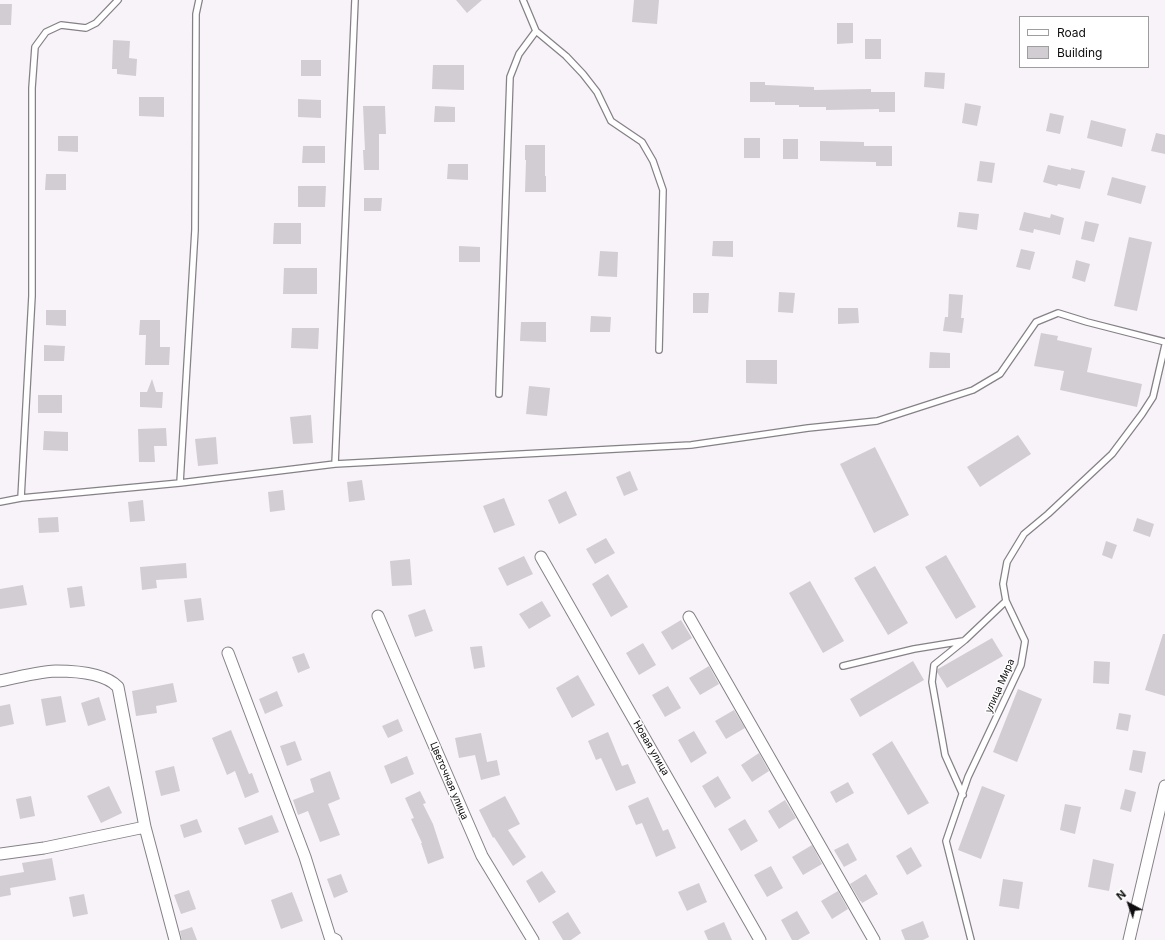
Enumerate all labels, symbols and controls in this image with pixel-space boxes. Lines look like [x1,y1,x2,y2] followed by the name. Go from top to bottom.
[1019,16,1149,68] legend
[1057,25,1086,40] text: Road
[1057,45,1102,60] text: Building
[983,657,1017,715] street label: улица Мира
[630,718,672,778] street label: Новая улица
[427,740,471,822] street label: Цветочная улица
[1109,884,1149,924] north arrow
[1113,887,1129,903] text: N

